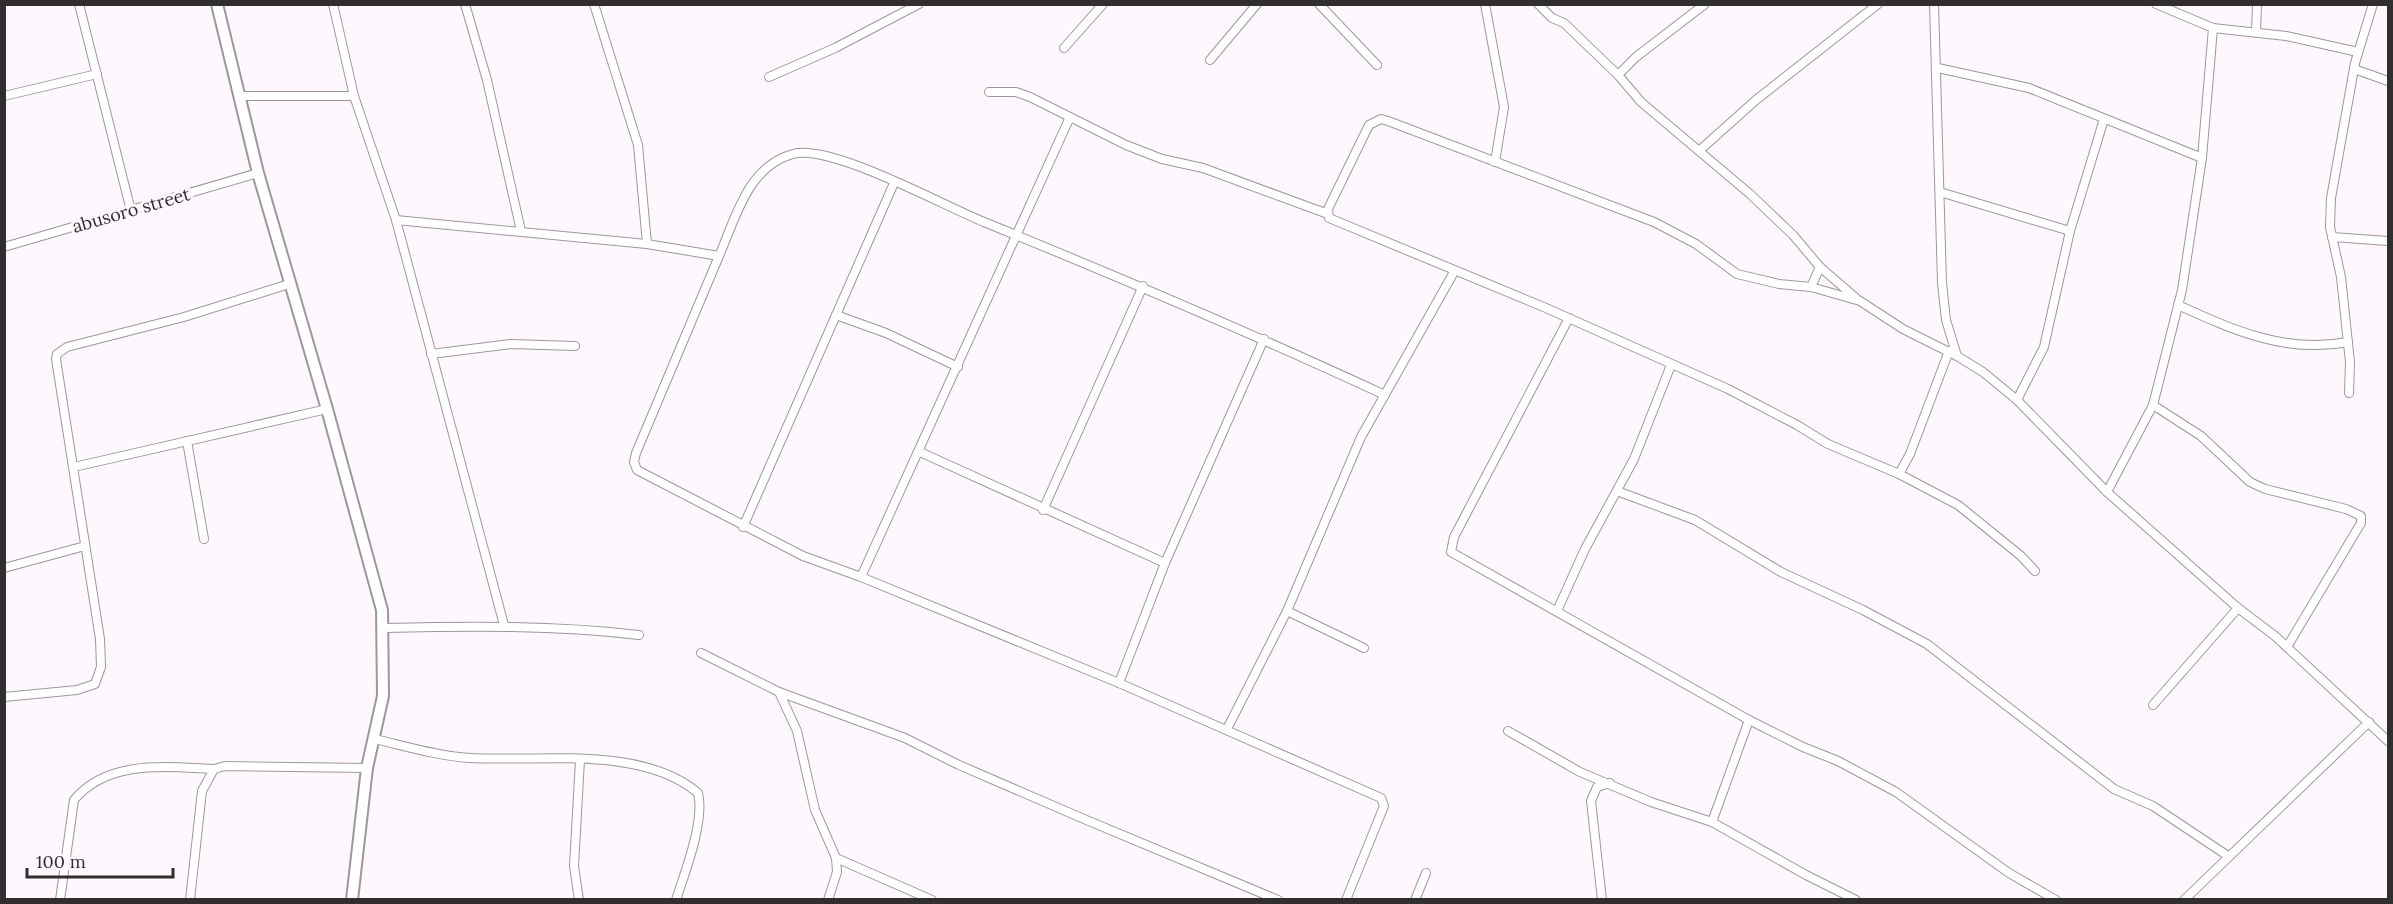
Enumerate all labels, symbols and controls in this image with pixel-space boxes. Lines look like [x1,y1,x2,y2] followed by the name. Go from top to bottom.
[69,182,193,238] street label: abusoro street
[27,841,172,879] scale bar
[36,850,86,873] text: 100 m

